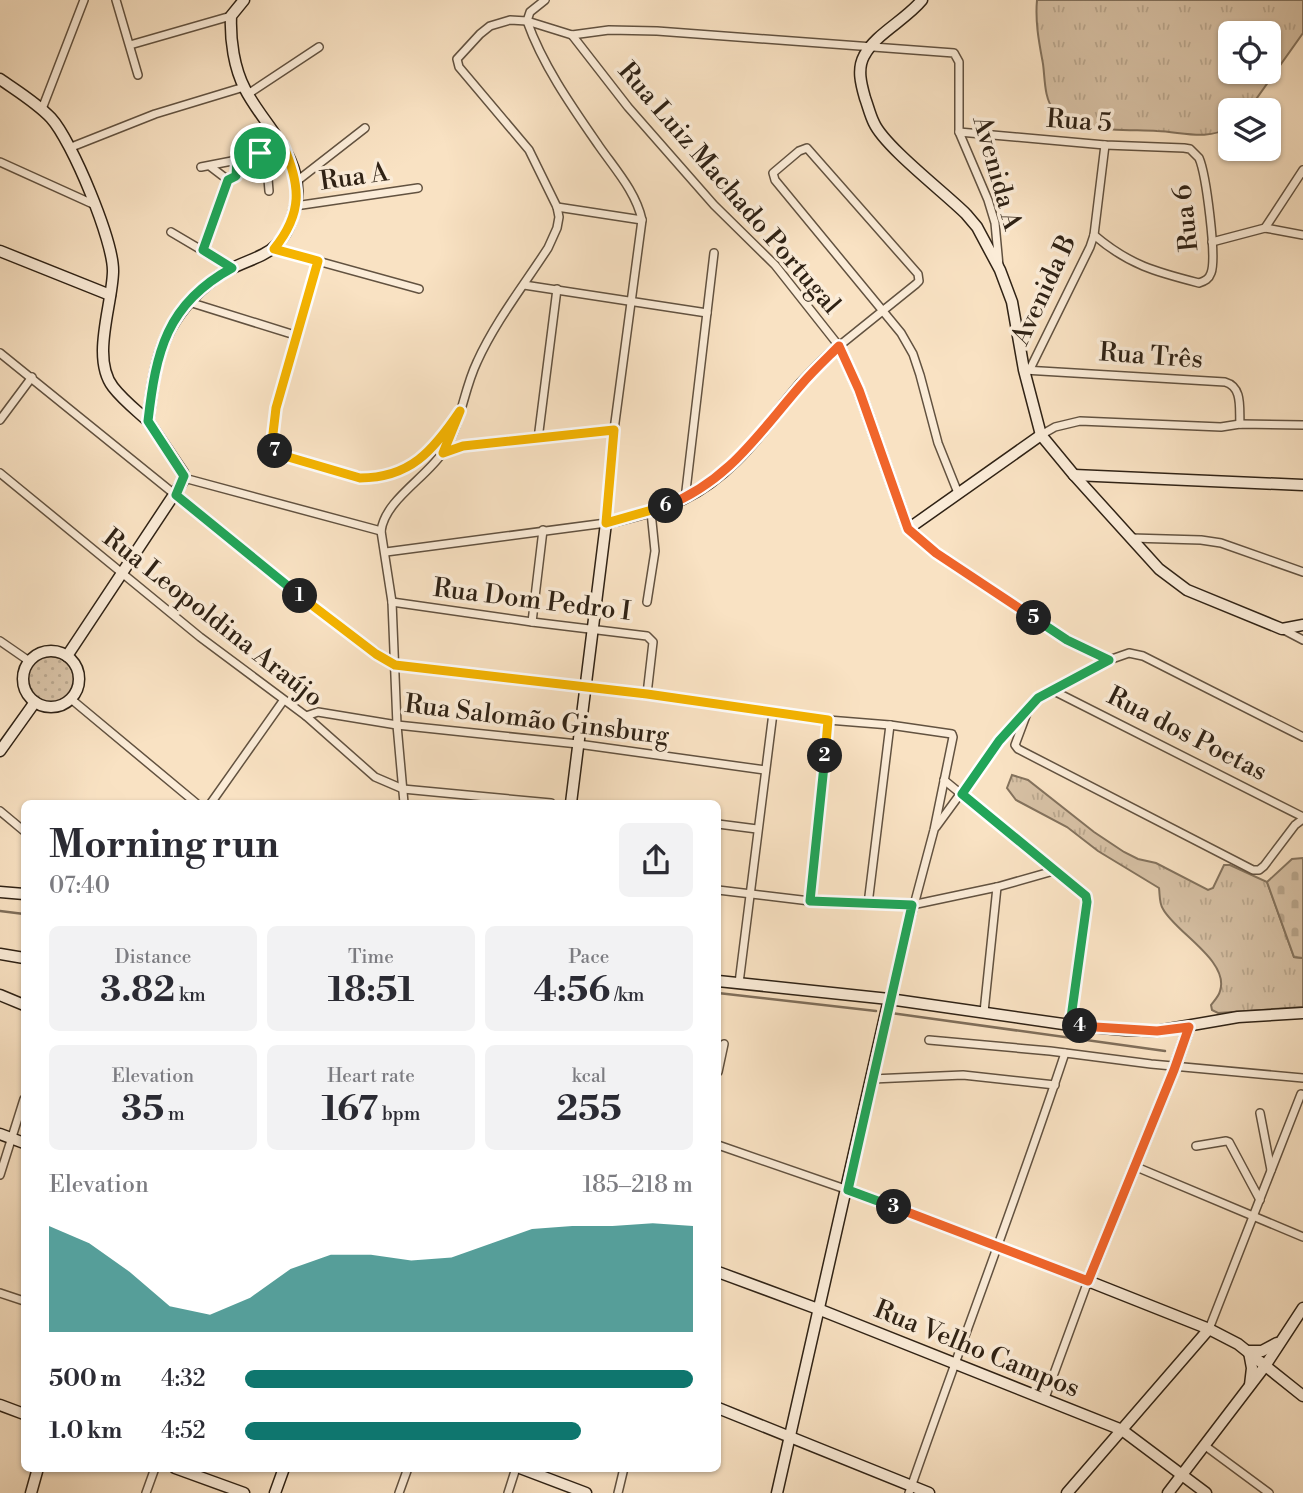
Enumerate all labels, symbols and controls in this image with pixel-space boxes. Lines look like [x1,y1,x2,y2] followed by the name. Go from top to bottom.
[1218,21,1281,161] map controls
[1218,21,1281,84] button: locate
[611,56,847,321] street label: Rua Luiz Machado Portugal
[1218,98,1281,161] button: layers
[1045,103,1113,139] street label: Rua 5
[965,111,1029,235] street label: Avenida A
[230,123,290,183] pin
[241,134,279,172] icon: arrive
[318,156,392,198] street label: Rua A
[1167,183,1205,253] street label: Rua 6
[1004,230,1083,351] street label: Avenida B
[1098,336,1204,376] street label: Rua Três
[258,434,292,468] pin: 7
[269,438,280,462] text: 7
[648,489,684,524] pin: 6
[660,493,671,517] text: 6
[96,522,330,714] street label: Rua Leopoldina Araújo
[431,572,633,628] street label: Rua Dom Pedro I
[282,578,318,614] pin: 1
[295,583,304,607] text: 1
[1016,600,1052,636] pin: 5
[1028,605,1039,629] text: 5
[1102,680,1272,788] street label: Rua dos Poetas
[403,688,672,752] street label: Rua Salomão Ginsburg
[808,738,842,774] pin: 2
[819,743,830,767] text: 2
[49,822,279,869] text: Morning run
[619,823,693,897] button: share
[49,872,110,900] text: 07:40
[115,945,191,969] text: Distance
[348,945,394,969] text: Time
[569,945,609,969] text: Pace
[100,969,175,1012] text: 3.82
[328,969,414,1012] text: 18:51
[534,969,610,1012] text: 4:56
[175,983,206,1007] text: km
[610,983,644,1007] text: /km
[1062,1009,1098,1044] pin: 4
[1073,1013,1086,1037] text: 4
[112,1064,194,1088] text: Elevation
[327,1064,415,1088] text: Heart rate
[572,1064,606,1088] text: kcal
[121,1088,164,1131] text: 35
[322,1088,378,1131] text: 167
[556,1088,622,1131] text: 255
[164,1102,185,1126] text: m
[378,1102,420,1126] text: bpm
[49,1171,149,1199] text: Elevation
[583,1171,693,1199] text: 185–218 m
[876,1190,912,1224] pin: 3
[888,1194,899,1218] text: 3
[870,1293,1084,1405] street label: Rua Velho Campos
[49,1365,121,1393] text: 500 m
[161,1365,206,1393] text: 4:32
[49,1417,122,1445] text: 1.0 km
[161,1417,206,1445] text: 4:52

